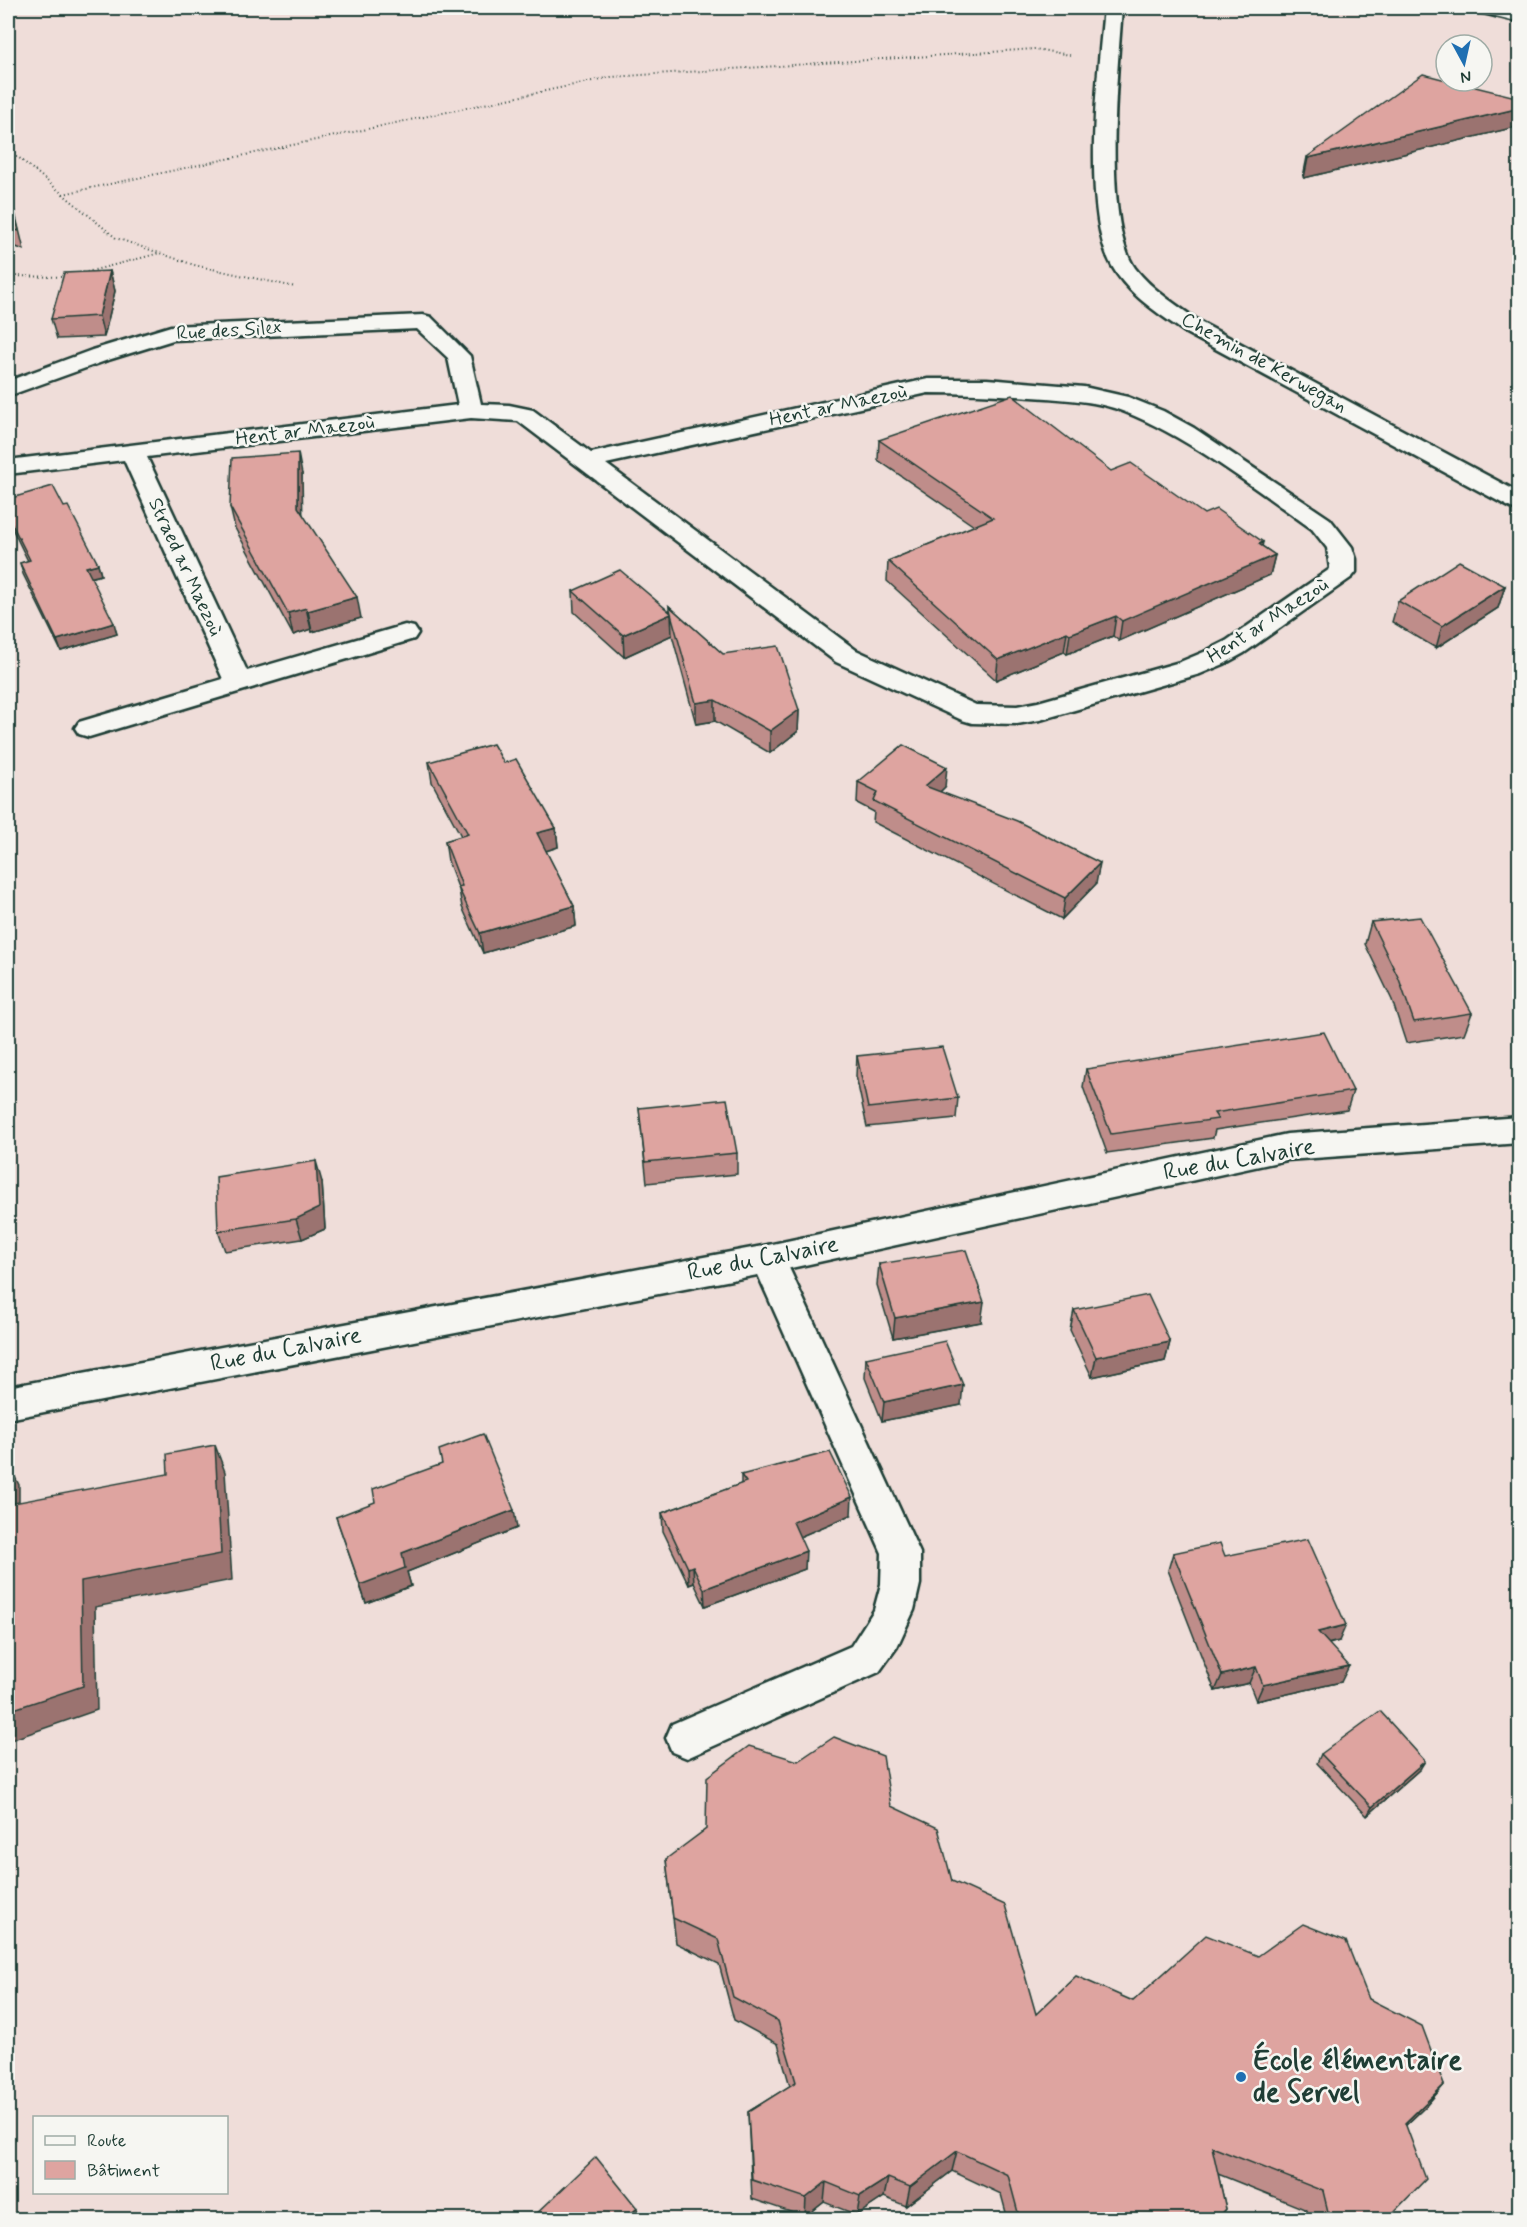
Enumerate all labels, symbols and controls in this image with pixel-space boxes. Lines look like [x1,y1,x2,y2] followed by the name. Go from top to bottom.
[1434,33,1494,93] north arrow
[1459,65,1473,88] text: N
[1176,306,1352,421] street label: Chemin de Kerwegan
[176,315,282,347] street label: Rue des Silex
[767,378,909,434] street label: Hent ar Maezoù
[234,409,376,453] street label: Hent ar Maezoù
[141,493,229,641] street label: Straed ar Maezoù
[1202,572,1334,670] street label: Hent ar Maezoù
[1161,1131,1317,1189] street label: Rue du Calvaire
[685,1229,841,1289] street label: Rue du Calvaire
[208,1320,364,1380] street label: Rue du Calvaire
[1253,2041,1462,2112] place label: École élémentaire de Servel
[1234,2070,1248,2084] marker: École élémentaire de Servel
[33,2116,228,2194] legend
[87,2129,126,2153] text: Route
[87,2159,160,2183] text: Bâtiment

